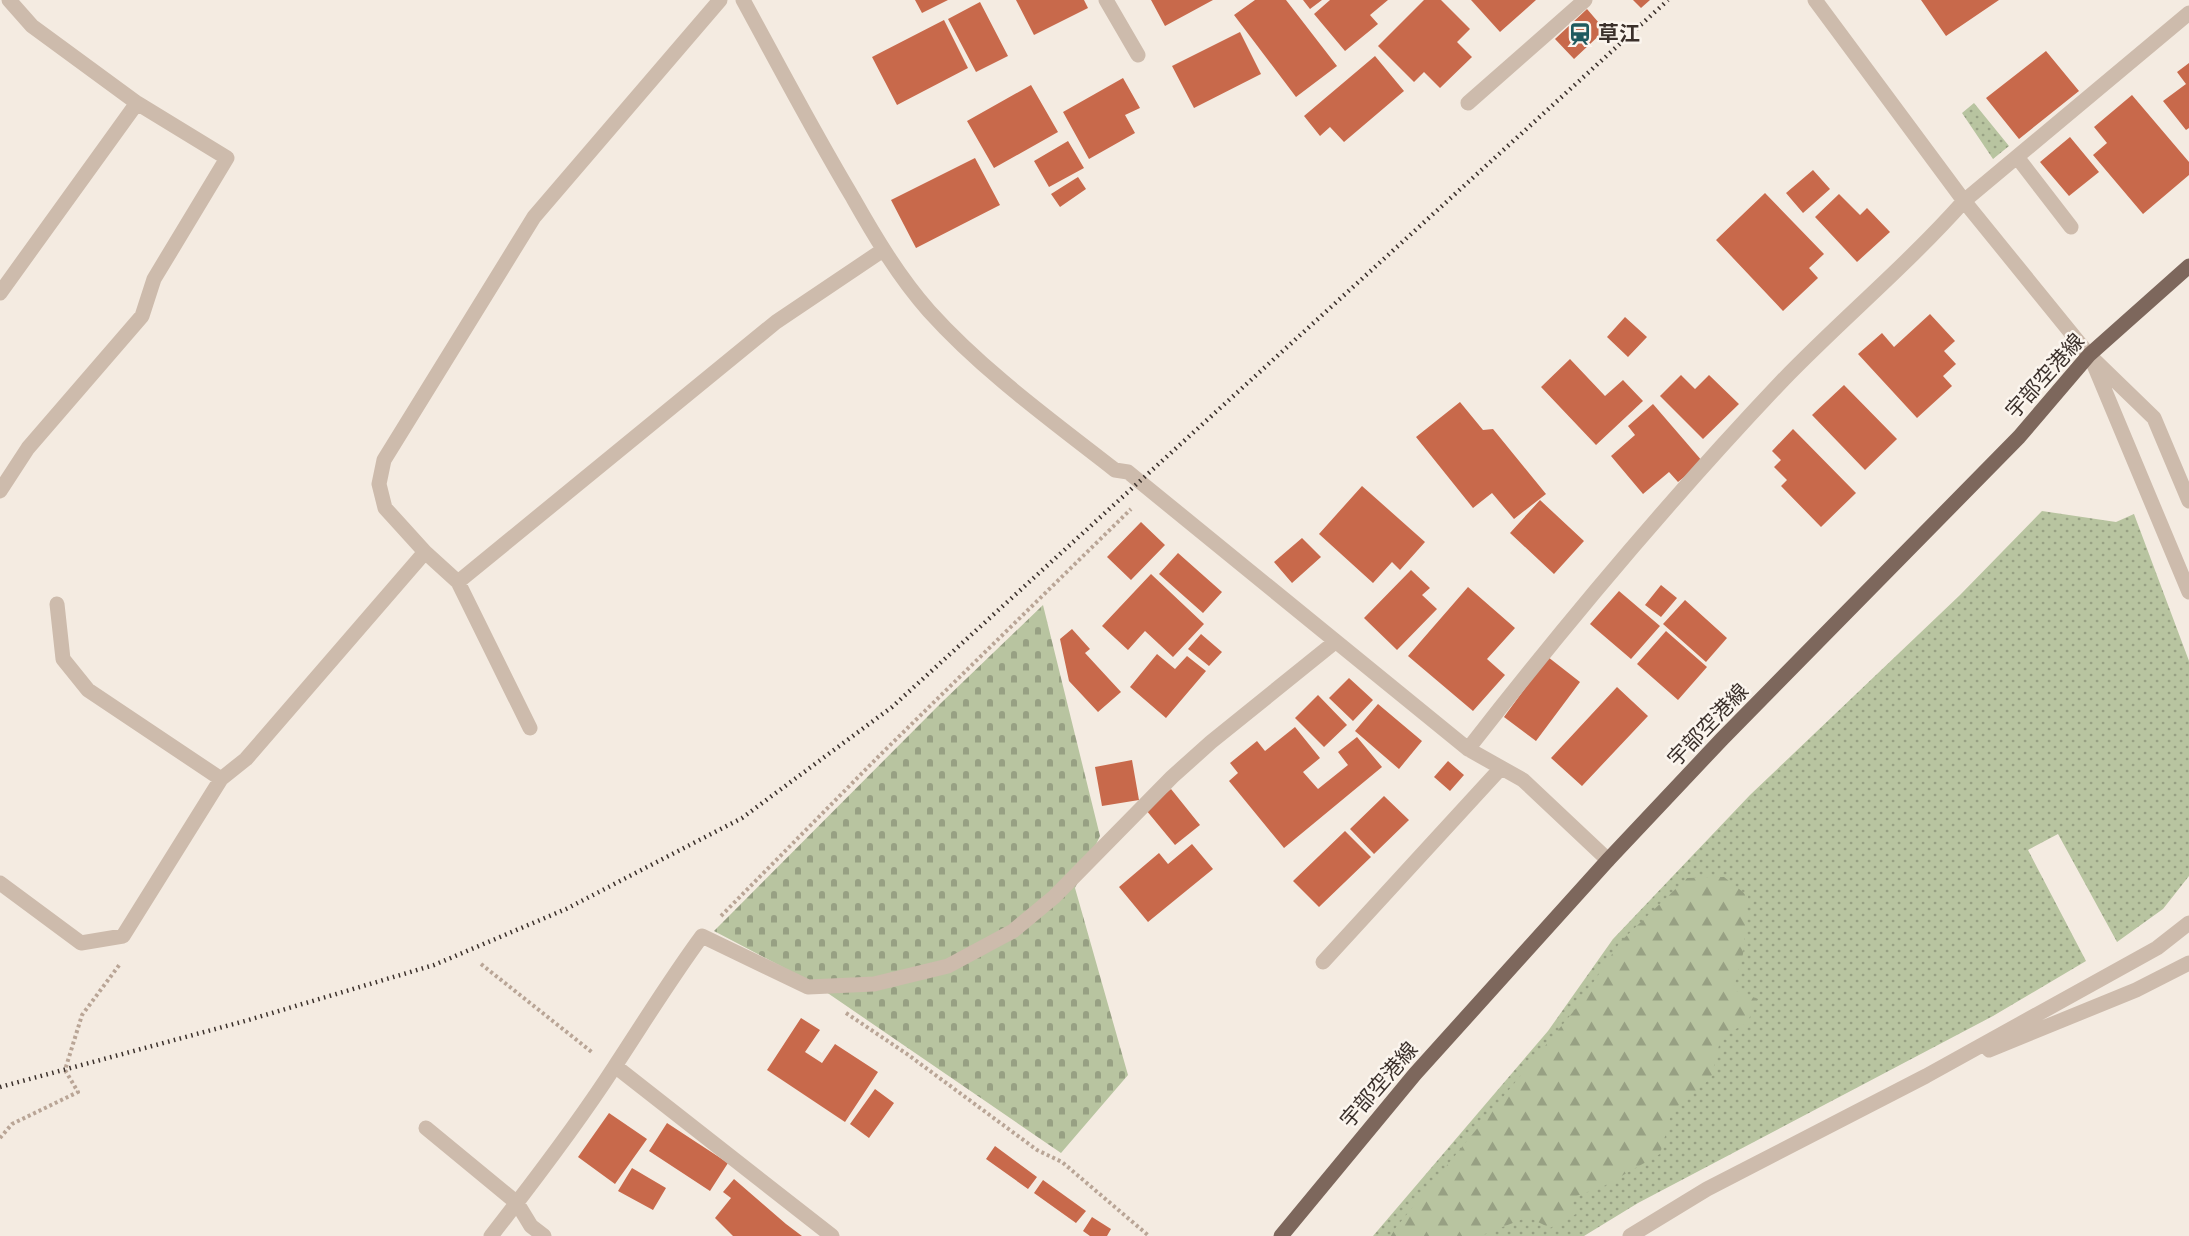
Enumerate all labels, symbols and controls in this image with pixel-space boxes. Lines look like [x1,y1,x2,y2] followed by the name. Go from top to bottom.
[1567,21,1593,47] station icon: 草江
[1598,22,1640,47] place label: 草江
[2001,329,2090,424] street label: 宇部空港線
[1663,679,1754,772] street label: 宇部空港線
[1336,1038,1423,1133] street label: 宇部空港線

